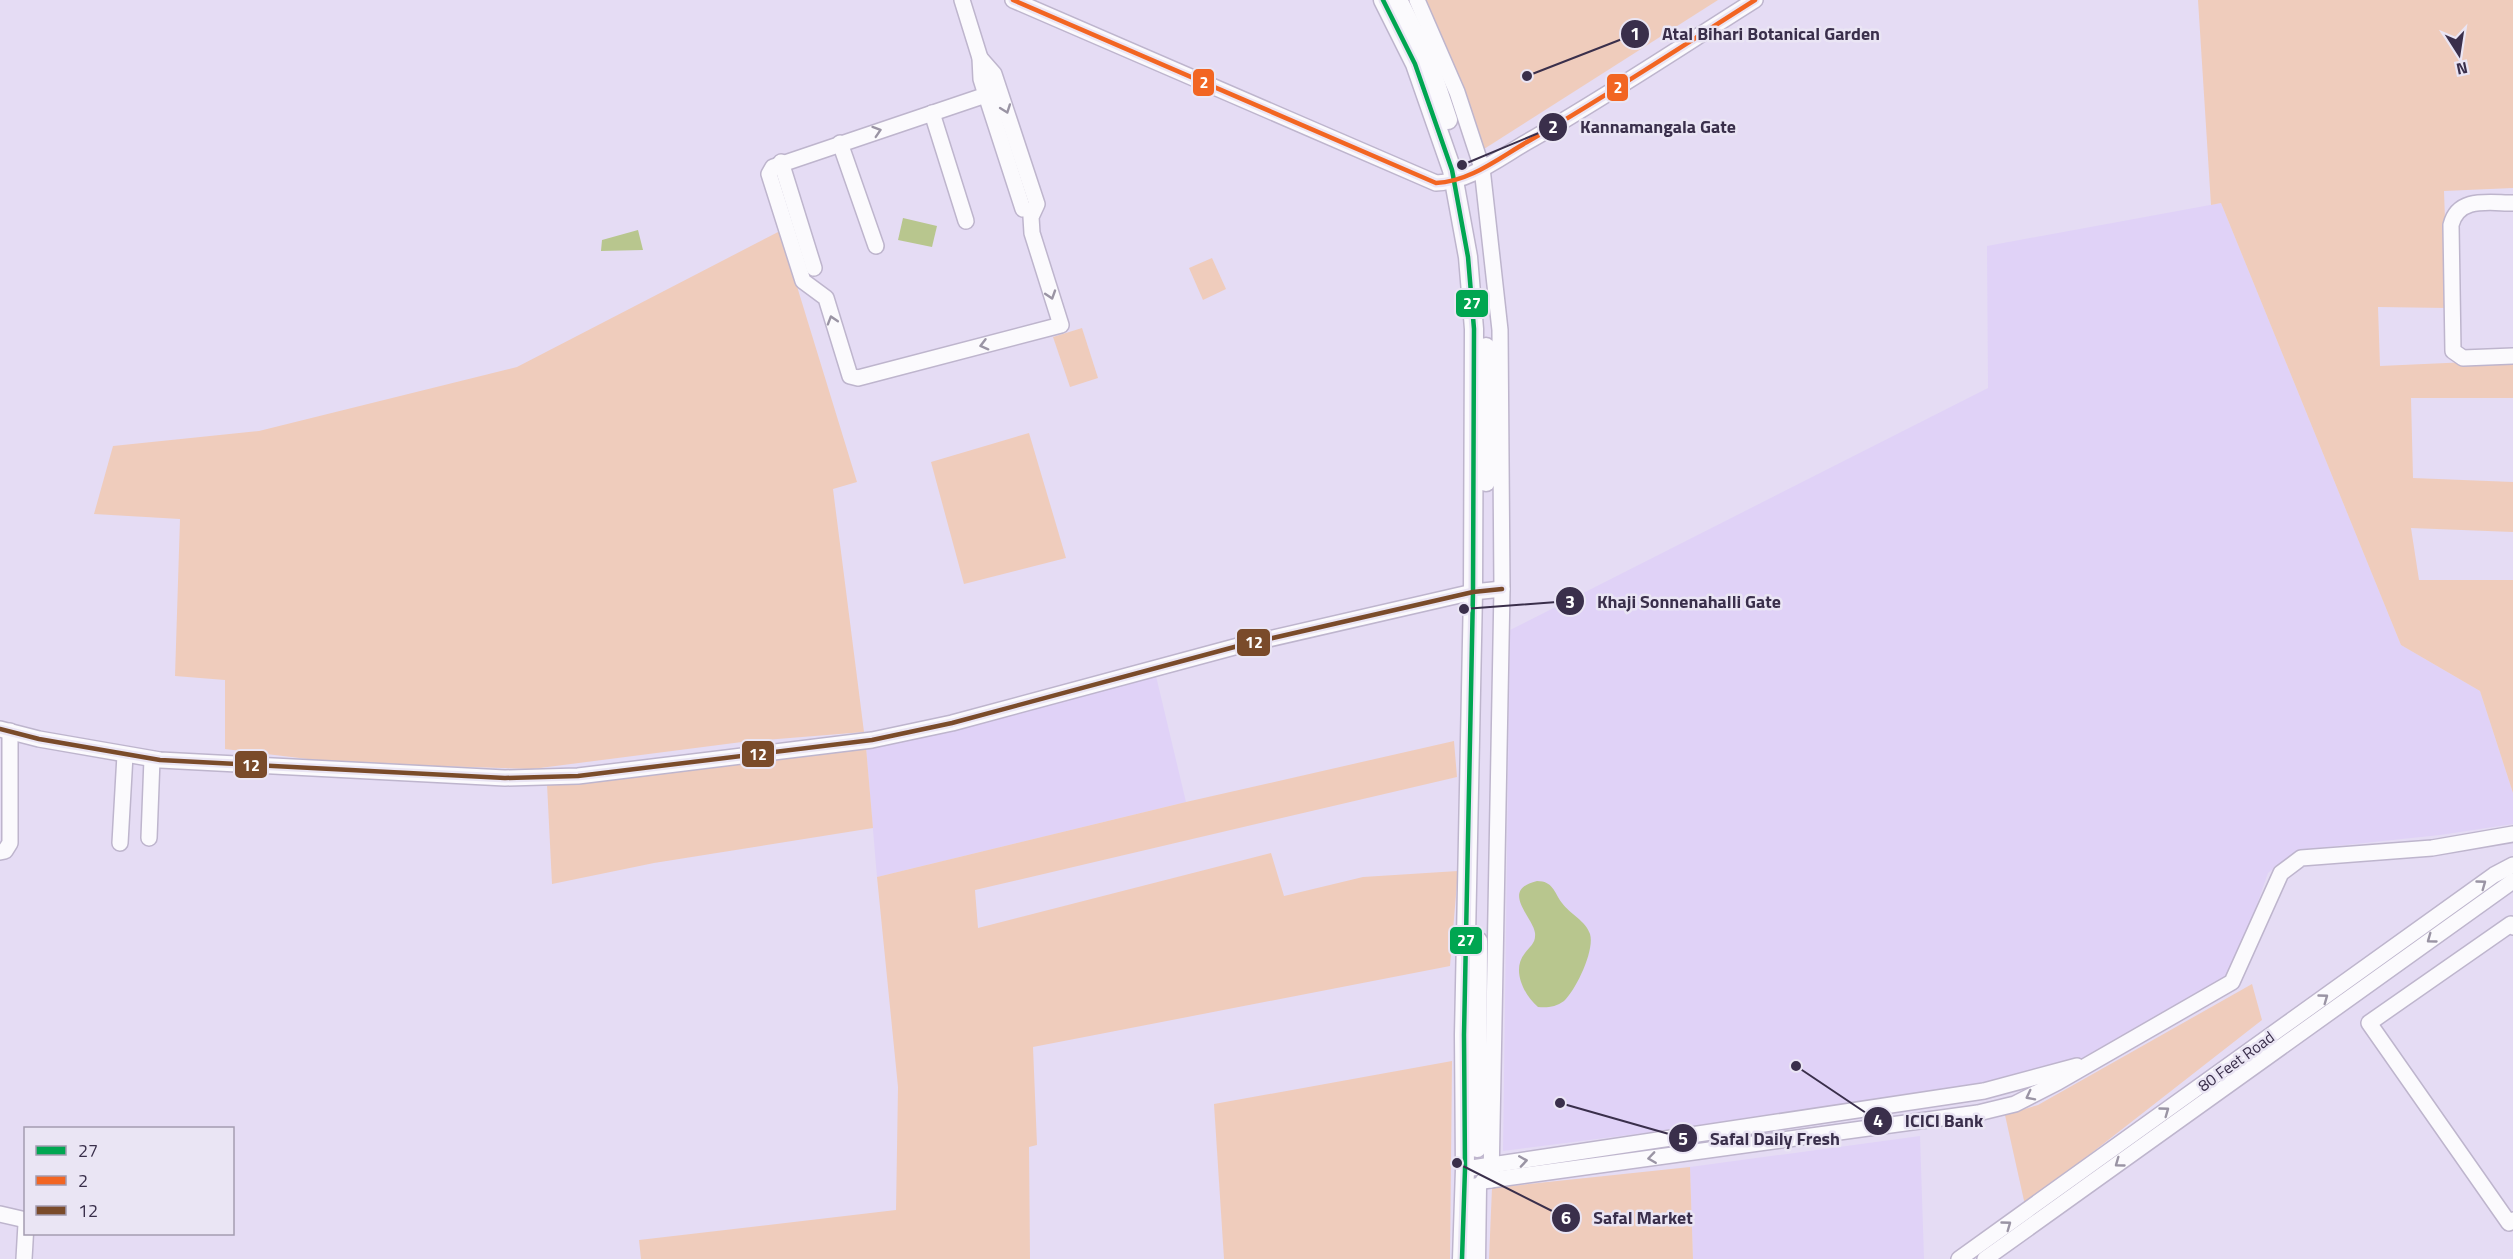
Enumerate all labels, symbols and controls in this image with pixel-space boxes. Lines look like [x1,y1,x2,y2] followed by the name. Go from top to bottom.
[1620,16,1892,52] callout: Atal Bihari Botanical Garden
[1630,20,1640,47] text: 1
[1662,20,1880,47] text: Atal Bihari Botanical Garden
[2429,24,2489,84] north arrow
[2454,56,2470,82] text: N
[1192,68,1215,97] line badge: 2
[1200,70,1208,94] text: 2
[1606,73,1629,102] line badge: 2
[1614,75,1622,99] text: 2
[999,103,1012,114] one-way arrow
[1538,109,1747,145] callout: Kannamangala Gate
[1548,113,1558,140] text: 2
[1580,113,1736,140] text: Kannamangala Gate
[871,126,881,138] one-way arrow
[1044,289,1057,300] one-way arrow
[1455,289,1489,318] line badge: 27
[1463,291,1481,315] text: 27
[827,316,839,326] one-way arrow
[979,337,989,350] one-way arrow
[1555,583,1793,619] callout: Khaji Sonnenahalli Gate
[1565,588,1575,615] text: 3
[1597,588,1781,615] text: Khaji Sonnenahalli Gate
[1236,628,1271,657] line badge: 12
[1245,630,1263,654] text: 12
[741,740,775,768] line badge: 12
[749,742,767,766] text: 12
[234,750,268,779] line badge: 12
[242,753,260,777] text: 12
[2476,880,2487,891] one-way arrow
[1449,926,1483,955] line badge: 27
[1457,928,1475,952] text: 27
[2427,932,2438,943] one-way arrow
[2317,994,2328,1005] one-way arrow
[2193,1025,2279,1097] street label: 80 Feet Road
[2026,1089,2036,1100] one-way arrow
[1863,1103,1995,1139] callout: ICICI Bank
[1873,1107,1883,1134] text: 4
[1905,1107,1984,1134] text: ICICI Bank
[2159,1107,2170,1118] one-way arrow
[1668,1120,1852,1156] callout: Safal Daily Fresh
[1678,1125,1688,1152] text: 5
[1710,1125,1840,1152] text: Safal Daily Fresh
[24,1127,234,1235] legend
[78,1137,98,1164] text: 27
[1647,1151,1657,1164] one-way arrow
[1519,1156,1528,1168] one-way arrow
[2114,1156,2125,1167] one-way arrow
[78,1167,88,1194] text: 2
[78,1197,98,1224] text: 12
[1551,1200,1705,1236] callout: Safal Market
[1561,1204,1571,1231] text: 6
[1593,1204,1693,1231] text: Safal Market
[2000,1221,2011,1232] one-way arrow

